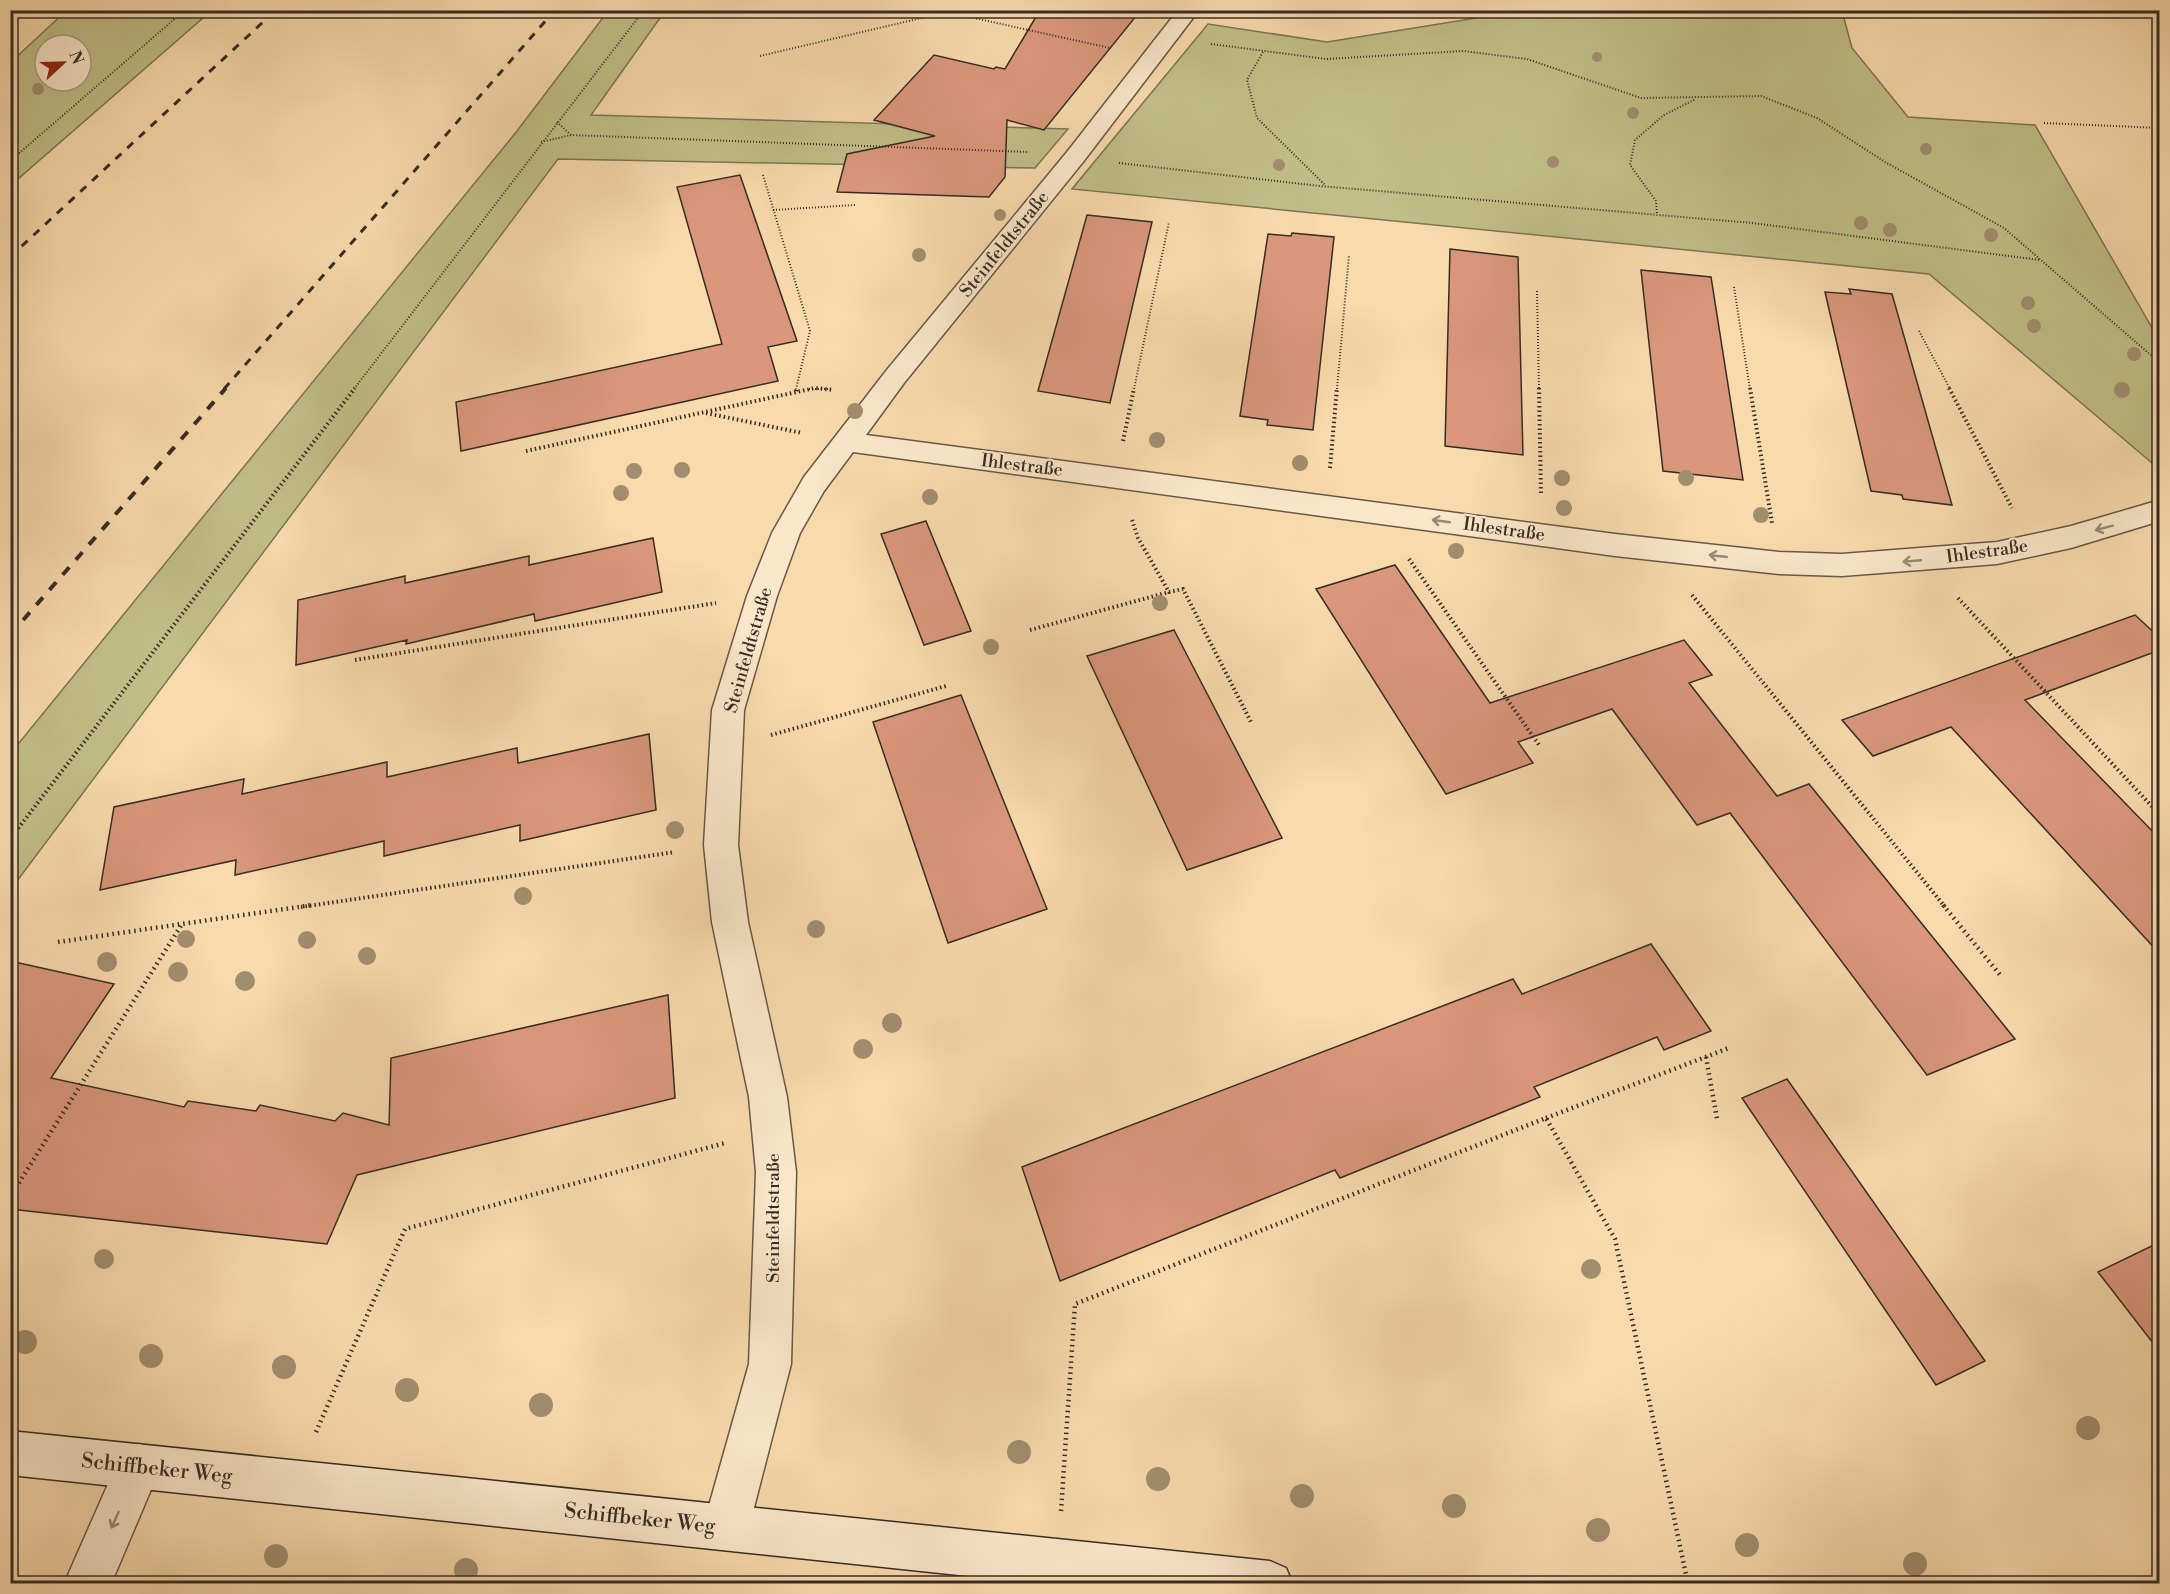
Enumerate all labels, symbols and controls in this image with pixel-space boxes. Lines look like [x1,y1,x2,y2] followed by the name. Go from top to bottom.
[33,33,93,93] north arrow
[64,48,88,68] text: N
[955,187,1054,302] street label: Steinfeldtstraße
[980,449,1064,482] street label: Ihlestraße
[1462,512,1546,547] street label: Ihlestraße
[1432,515,1452,526] one-way arrow
[2095,523,2114,534] one-way arrow
[1945,534,2029,569] street label: Ihlestraße
[1708,550,1728,561] one-way arrow
[1903,555,1923,566] one-way arrow
[720,585,777,716] street label: Steinfeldtstraße
[762,1153,785,1283] street label: Steinfeldtstraße
[80,1448,234,1490] street label: Schiffbeker Weg
[563,1498,717,1540] street label: Schiffbeker Weg
[109,1510,120,1529] one-way arrow

